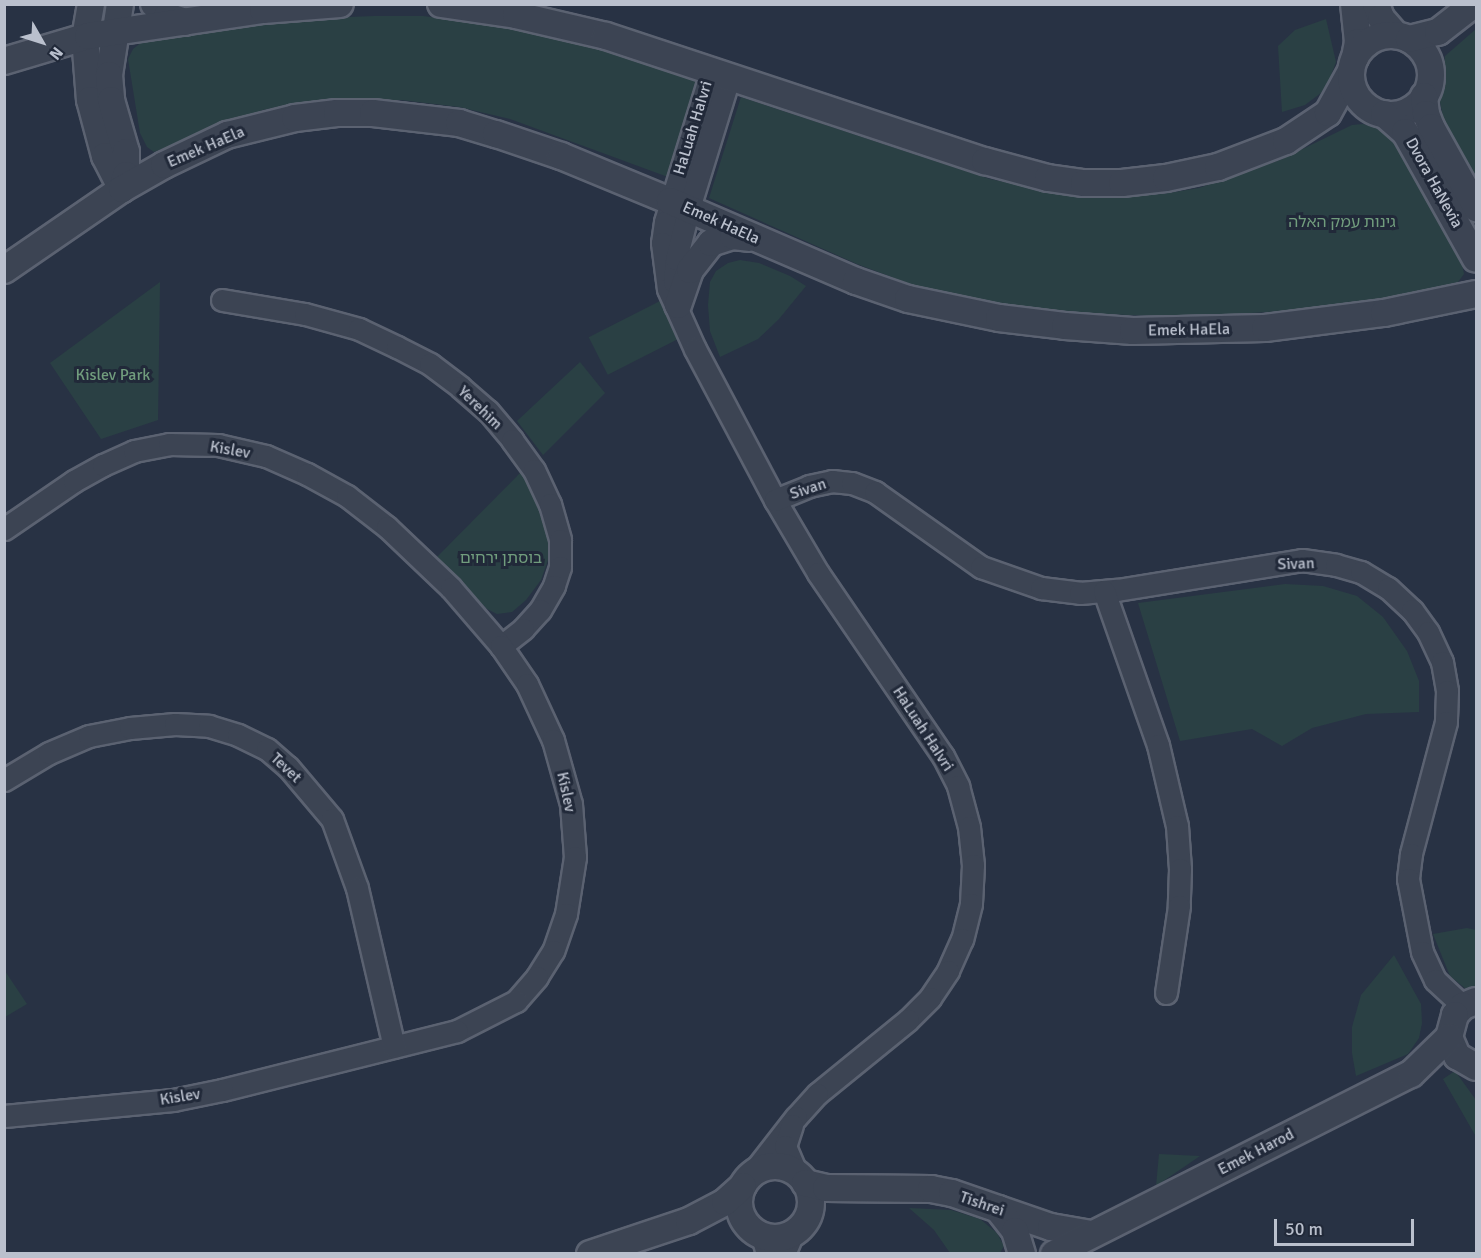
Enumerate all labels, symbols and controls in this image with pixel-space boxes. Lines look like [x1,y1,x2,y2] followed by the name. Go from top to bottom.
[12,12,72,72] north arrow
[45,43,67,64] text: N
[670,79,716,177] street label: HaLuah HaIvri
[164,122,248,172] street label: Emek HaEla
[1401,134,1467,232] street label: Dvora HaNevia
[680,198,762,248] street label: Emek HaEla
[1288,212,1396,232] park label: גינות עמק האלה
[1148,320,1230,340] street label: Emek HaEla
[76,365,150,385] park label: Kislev Park
[454,382,506,434] street label: Yerehim
[208,437,252,463] street label: Kislev
[787,474,829,504] street label: Sivan
[460,548,542,568] park label: בוסתן ירחים
[1277,554,1315,574] street label: Sivan
[888,683,958,775] street label: HaLuah HaIvri
[267,749,305,787] street label: Tevet
[552,770,580,814] street label: Kislev
[158,1084,202,1110] street label: Kislev
[1215,1125,1297,1179] street label: Emek Harod
[957,1187,1007,1221] street label: Tishrei
[1277,1207,1416,1245] scale bar
[1285,1218,1323,1240] text: 50 m

